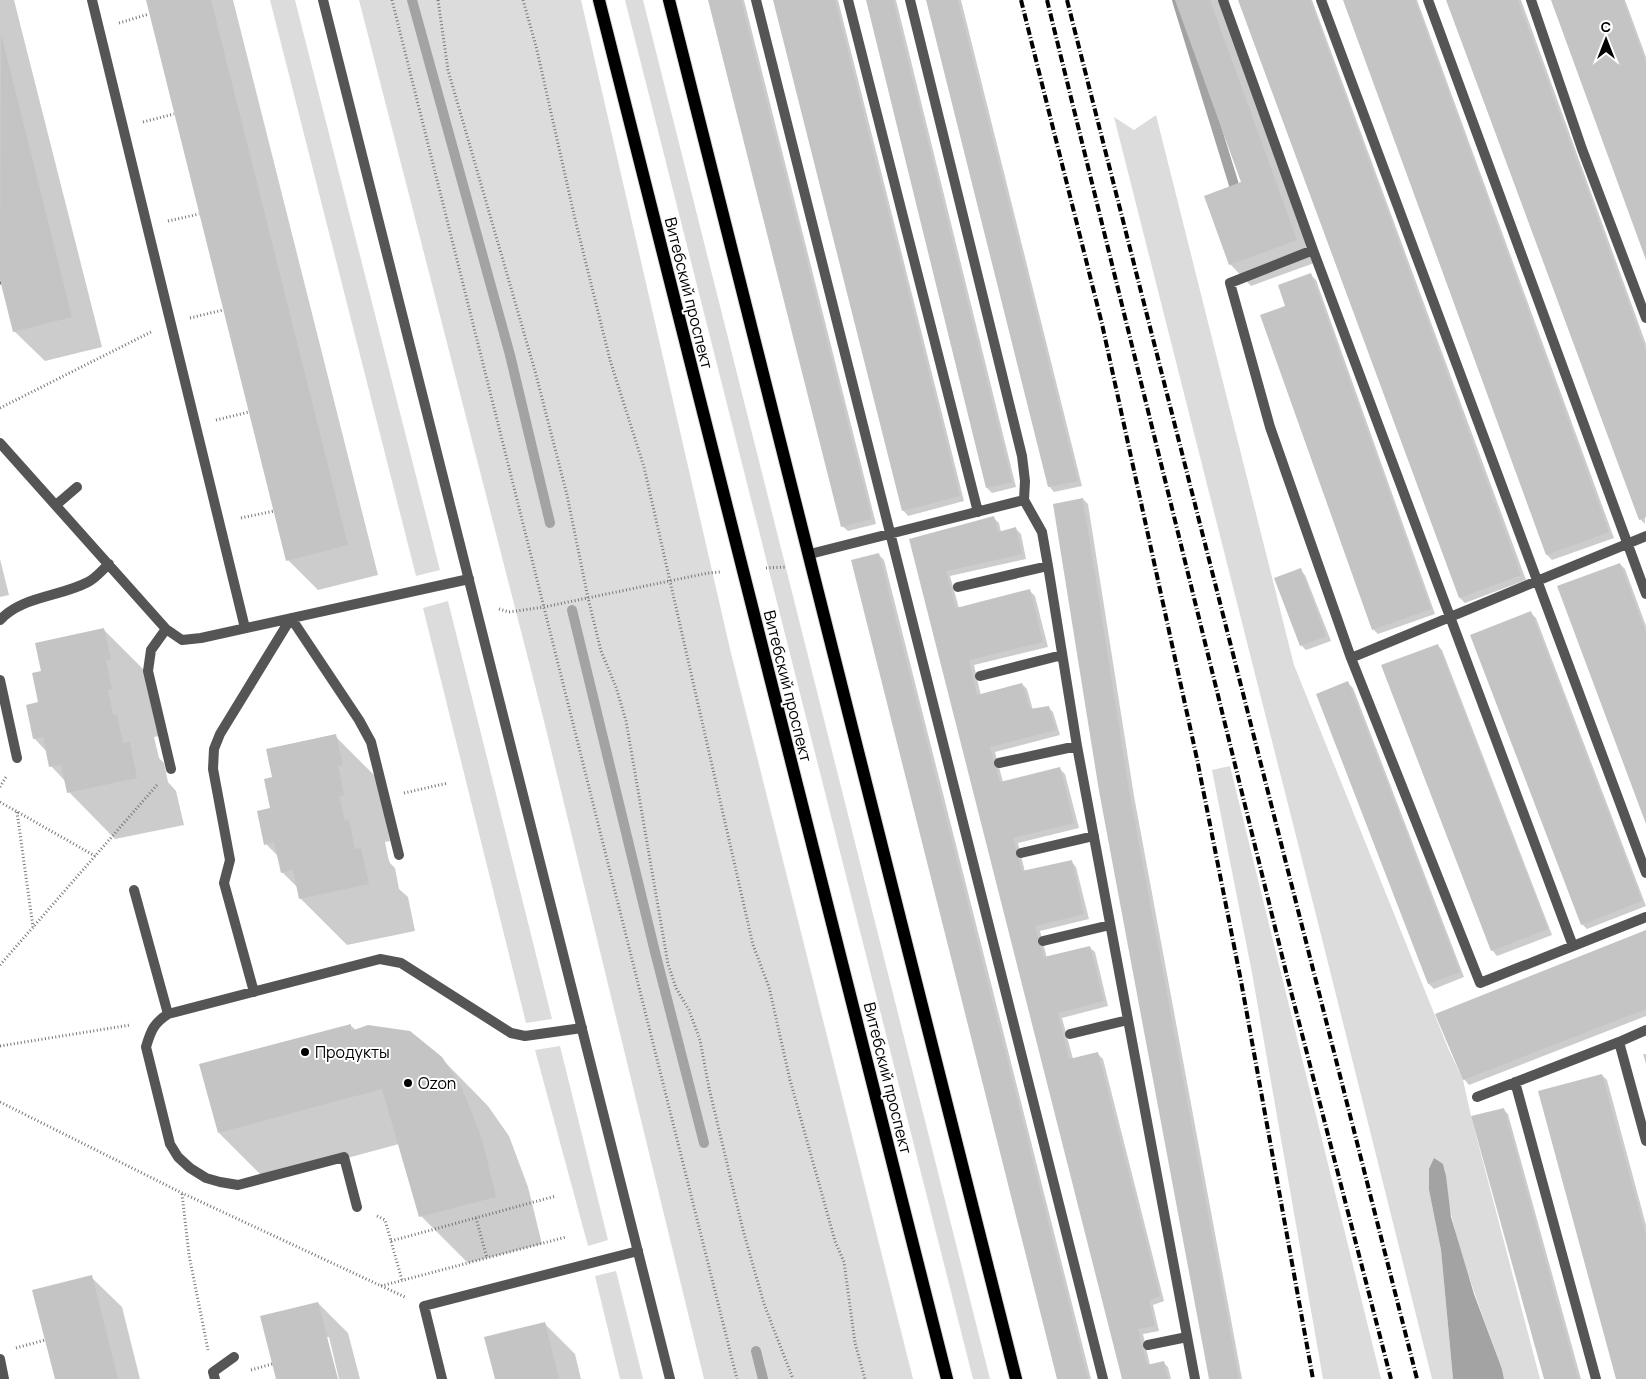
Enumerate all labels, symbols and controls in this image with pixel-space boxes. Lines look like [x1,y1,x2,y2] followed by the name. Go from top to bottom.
[1581,15,1631,65] north arrow
[1601,17,1611,36] text: С
[660,215,718,371] street label: Витебский проспект
[759,608,817,764] street label: Витебский проспект
[859,1000,917,1156] street label: Витебский проспект
[315,1041,390,1063] place label: Продукты
[299,1046,311,1058] marker: Продукты
[418,1072,456,1094] place label: Ozon
[402,1077,414,1089] marker: Ozon

